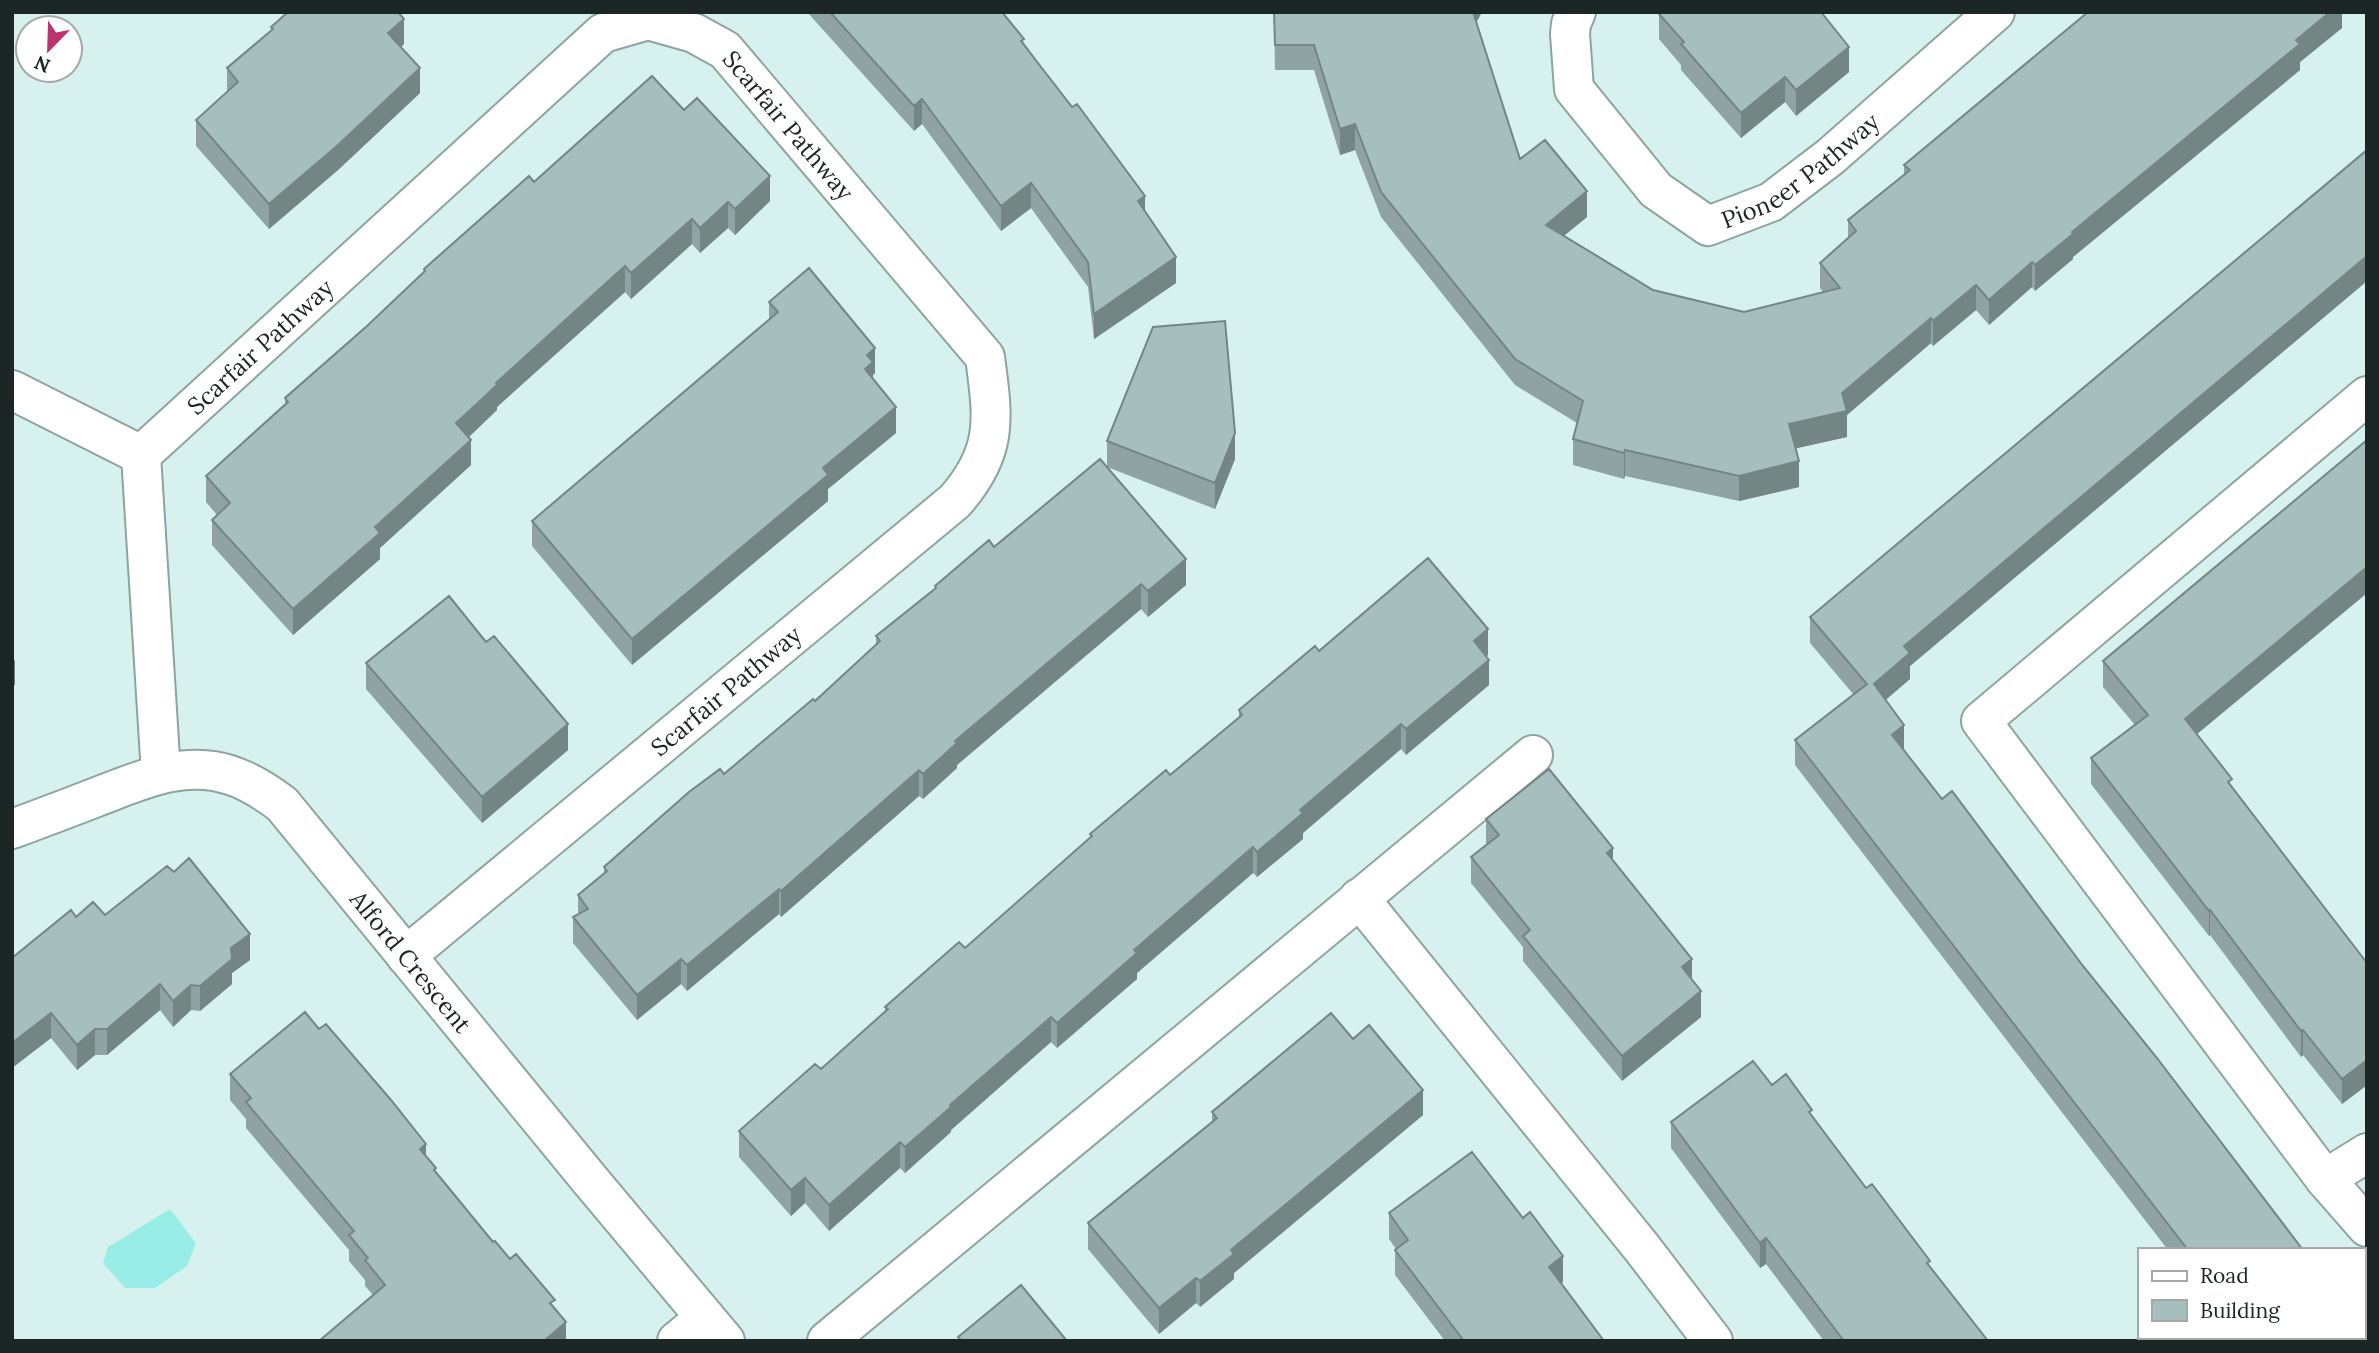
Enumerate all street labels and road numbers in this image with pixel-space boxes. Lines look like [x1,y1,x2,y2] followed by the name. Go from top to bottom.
[716,44,861,207] street label: Scarfair Pathway
[1717,105,1886,235] street label: Pioneer Pathway
[180,272,340,421] street label: Scarfair Pathway
[644,619,808,763] street label: Scarfair Pathway
[343,883,479,1039] street label: Alford Crescent

